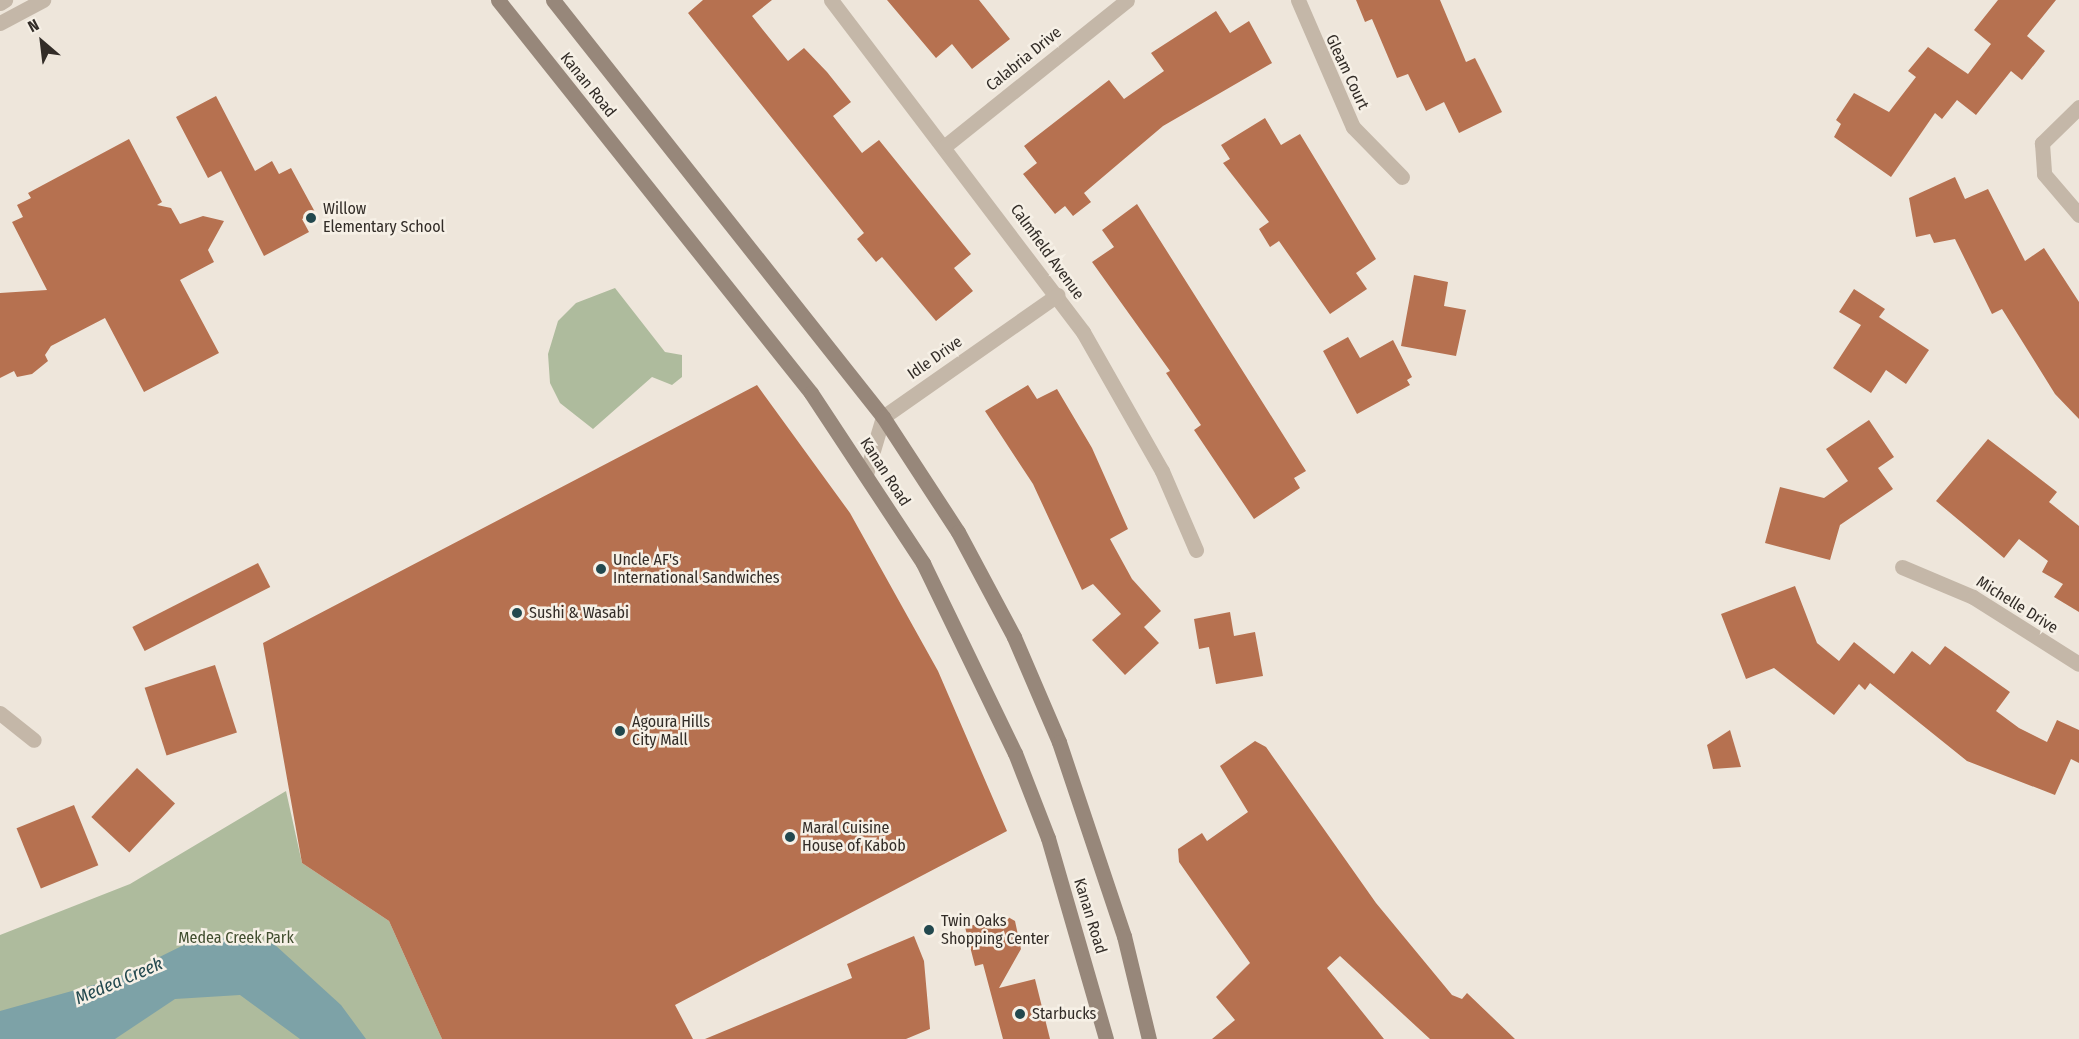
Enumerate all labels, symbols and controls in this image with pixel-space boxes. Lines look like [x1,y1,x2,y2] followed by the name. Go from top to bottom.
[12,12,72,72] north arrow
[25,15,42,36] text: N
[983,23,1065,95] street label: Calabria Drive
[1321,32,1373,112] street label: Gleam Court
[556,49,620,121] street label: Kanan Road
[323,199,445,237] place label: Willow Elementary School
[1006,201,1088,303] street label: Calmfield Avenue
[304,211,318,225] marker: Willow Elementary School
[904,332,966,384] street label: Idle Drive
[856,434,914,510] street label: Kanan Road
[613,550,779,588] place label: Uncle AF's International Sandwiches
[594,562,608,576] marker: Uncle AF's International Sandwiches
[1973,572,2061,638] street label: Michelle Drive
[529,603,629,623] place label: Sushi & Wasabi
[510,606,524,620] marker: Sushi & Wasabi
[632,712,710,750] place label: Agoura Hills City Mall
[613,724,627,738] marker: Agoura Hills City Mall
[802,818,906,856] place label: Maral Cuisine House of Kabob
[783,830,797,844] marker: Maral Cuisine House of Kabob
[1069,876,1111,956] street label: Kanan Road
[941,911,1049,949] place label: Twin Oaks Shopping Center
[922,923,936,937] marker: Twin Oaks Shopping Center
[178,928,294,948] park label: Medea Creek Park
[72,953,166,1009] water label: Medea Creek
[1032,1004,1096,1024] place label: Starbucks
[1013,1007,1027,1021] marker: Starbucks

